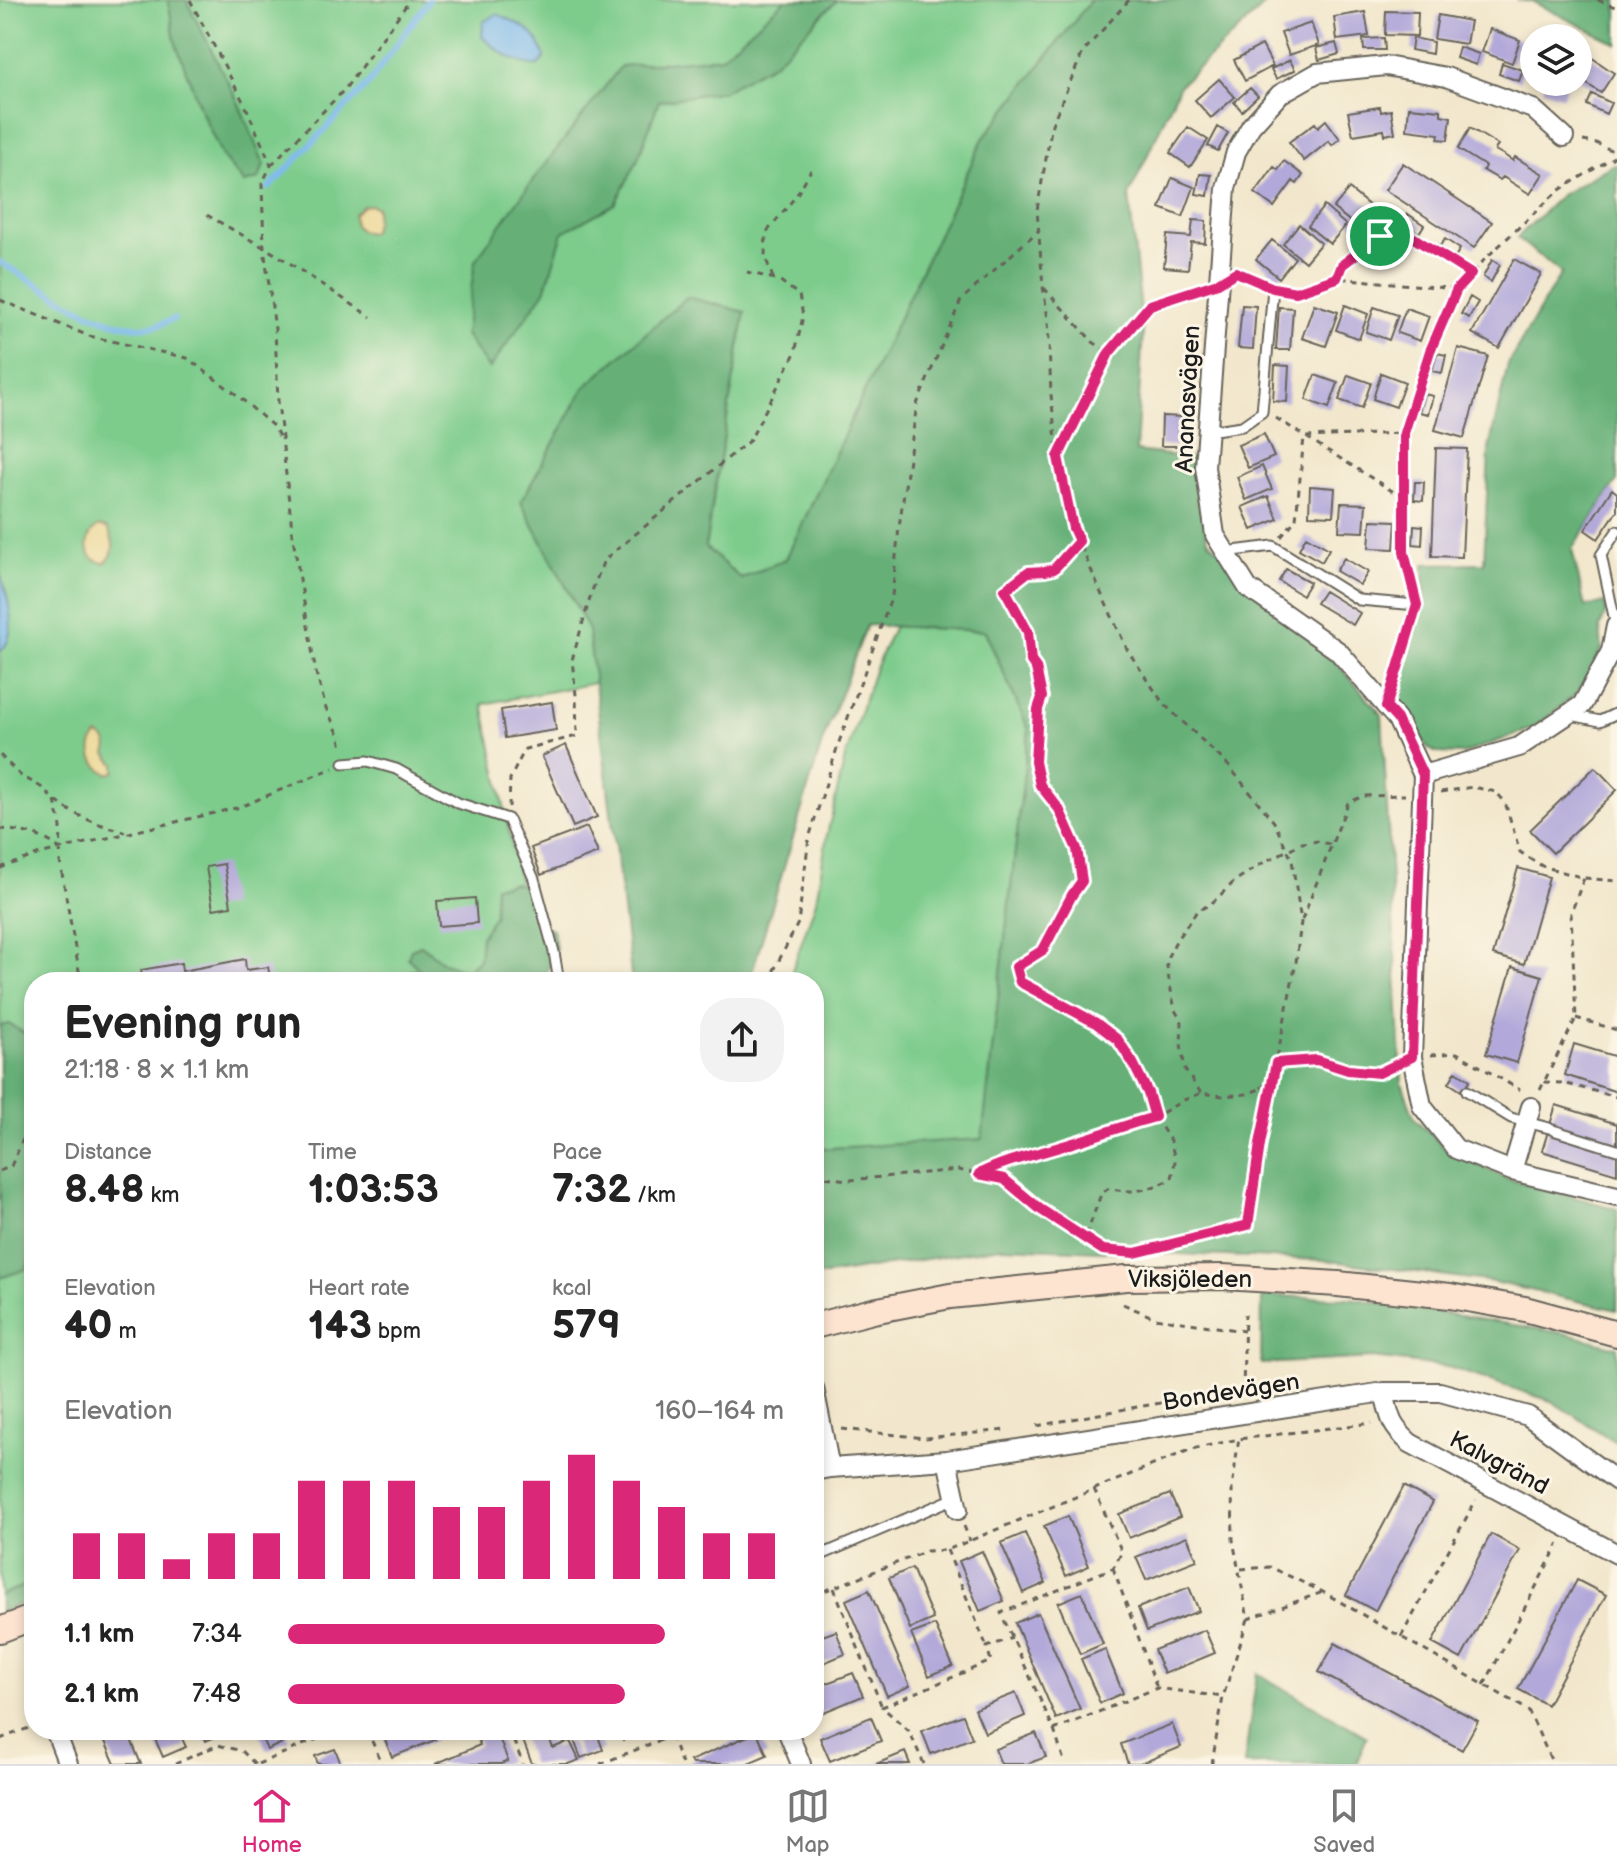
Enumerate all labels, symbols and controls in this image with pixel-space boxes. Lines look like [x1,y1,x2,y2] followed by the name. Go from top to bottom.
[1520,24,1592,96] map controls
[1520,24,1592,96] button: layers
[1346,202,1414,270] pin
[1358,214,1402,258] icon: arrive
[1170,325,1206,473] street label: Ananasvägen
[64,998,301,1051] text: Evening run
[700,998,784,1082] button: share
[64,1055,249,1086] text: 21:18 · 8 × 1.1 km
[64,1139,152,1166] text: Distance
[308,1139,357,1166] text: Time
[552,1139,602,1166] text: Pace
[64,1166,144,1214] text: 8.48
[308,1166,439,1214] text: 1:03:53
[552,1166,631,1214] text: 7:32
[144,1182,179,1209] text: km
[631,1182,676,1209] text: /km
[1128,1265,1252,1294] street label: Viksjöleden
[64,1275,156,1302] text: Elevation
[308,1275,410,1302] text: Heart rate
[552,1275,591,1302] text: kcal
[64,1302,112,1350] text: 40
[308,1302,372,1350] text: 143
[552,1302,621,1350] text: 579
[112,1318,137,1345] text: m
[372,1318,421,1345] text: bpm
[1161,1367,1301,1417] street label: Bondevägen
[64,1396,172,1427] text: Elevation
[655,1396,784,1427] text: 160–164 m
[1444,1425,1554,1501] street label: Kalvgränd
[64,1619,134,1650] text: 1.1 km
[192,1619,242,1650] text: 7:34
[64,1679,139,1710] text: 2.1 km
[192,1679,241,1710] text: 7:48
[242,1784,302,1859] tab: Home
[785,1784,830,1859] tab: Map
[1313,1784,1375,1859] tab: Saved

